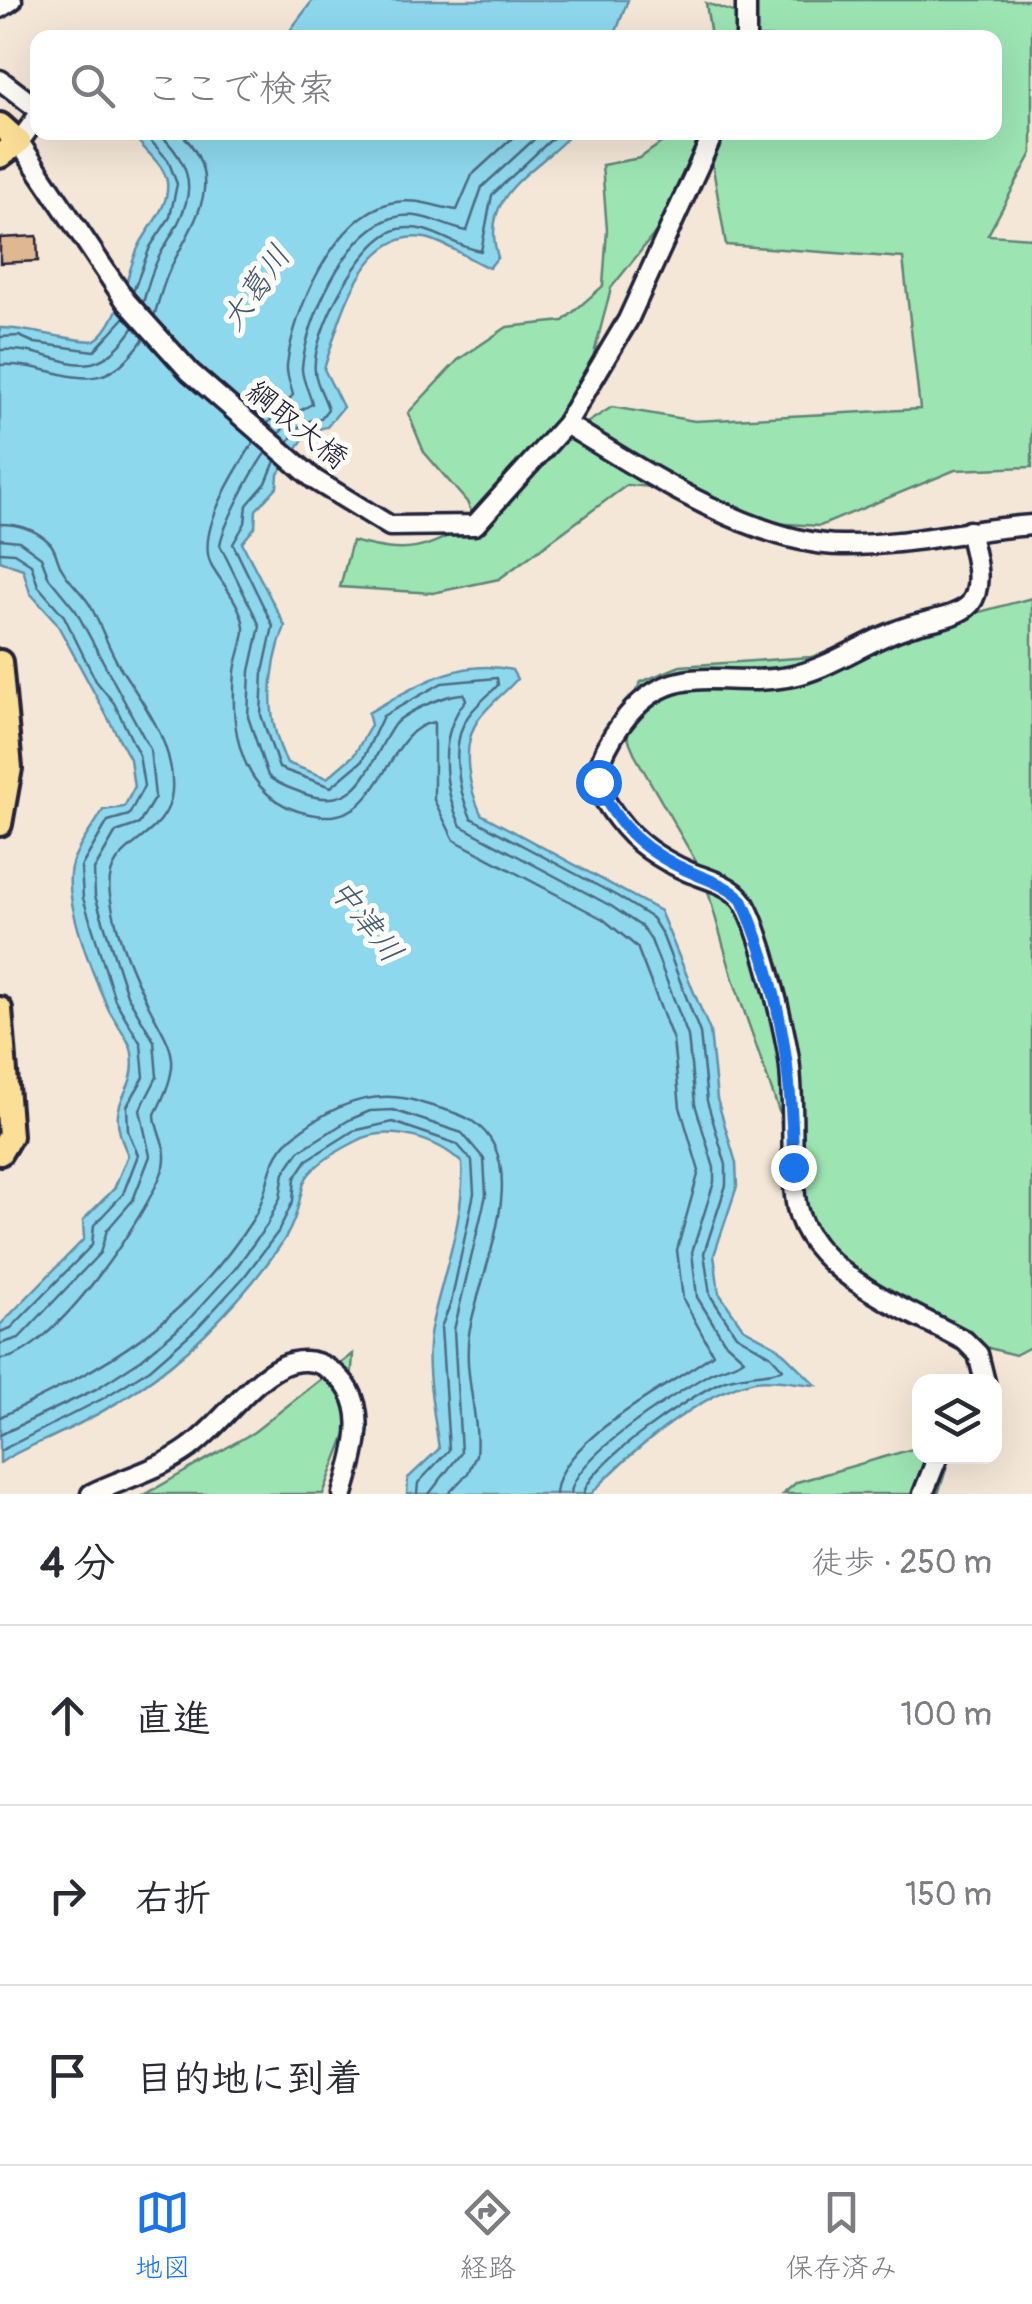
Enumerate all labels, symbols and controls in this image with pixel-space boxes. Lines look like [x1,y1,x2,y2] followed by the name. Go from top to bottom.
[30,30,1002,140] search box
[65,58,120,113] icon: search
[145,65,335,113] text: ここで検索
[212,237,300,339] water label: 大葛川
[239,373,355,477] street label: 綱取大橋
[576,760,622,806] route start
[321,871,411,971] water label: 中津川
[771,1145,817,1191] route end
[912,1374,1002,1464] map controls
[912,1374,1002,1464] button: layers
[40,1538,115,1590] text: 4 分
[811,1543,992,1583] text: 徒歩 · 250 m
[40,1688,95,1743] icon: ahead
[135,1695,211,1743] text: 直進
[900,1695,992,1735] text: 100 m
[40,1868,95,1923] icon: right
[135,1875,211,1923] text: 右折
[905,1875,992,1915] text: 150 m
[40,2048,95,2103] icon: arrive
[135,2055,363,2103] text: 目的地に到着
[135,2185,191,2286] tab: 地図
[460,2185,516,2286] tab: 経路
[785,2185,897,2286] tab: 保存済み

